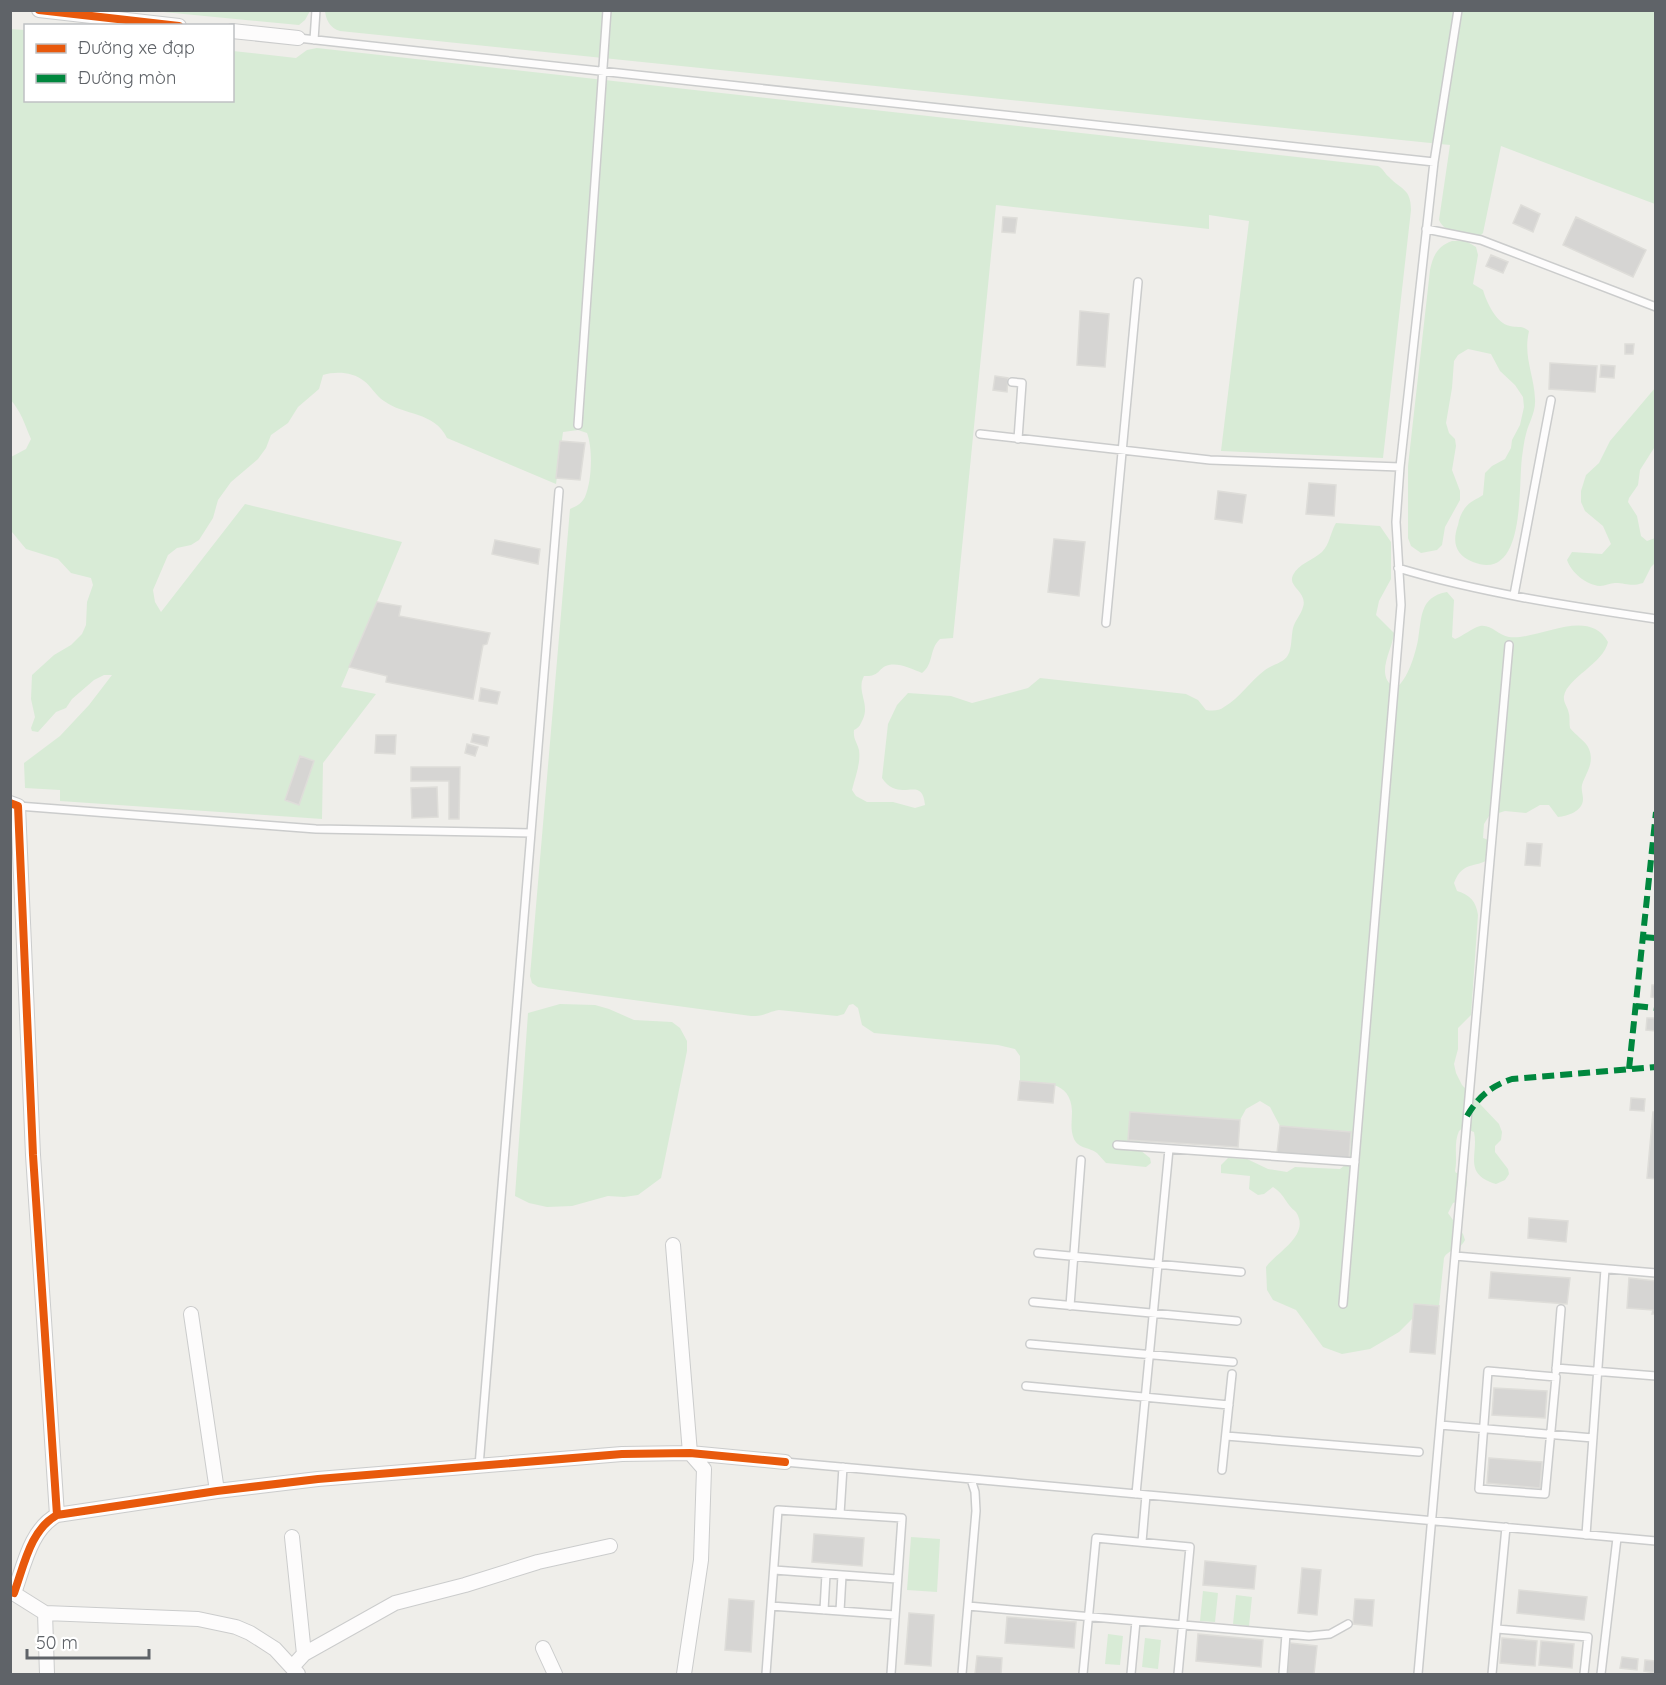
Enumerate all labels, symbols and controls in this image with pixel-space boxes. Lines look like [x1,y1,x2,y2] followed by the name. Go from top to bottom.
[24,24,234,102] legend
[78,36,195,59] text: Đường xe đạp
[78,66,176,89] text: Đường mòn
[27,1622,148,1660] scale bar
[36,1631,78,1654] text: 50 m

